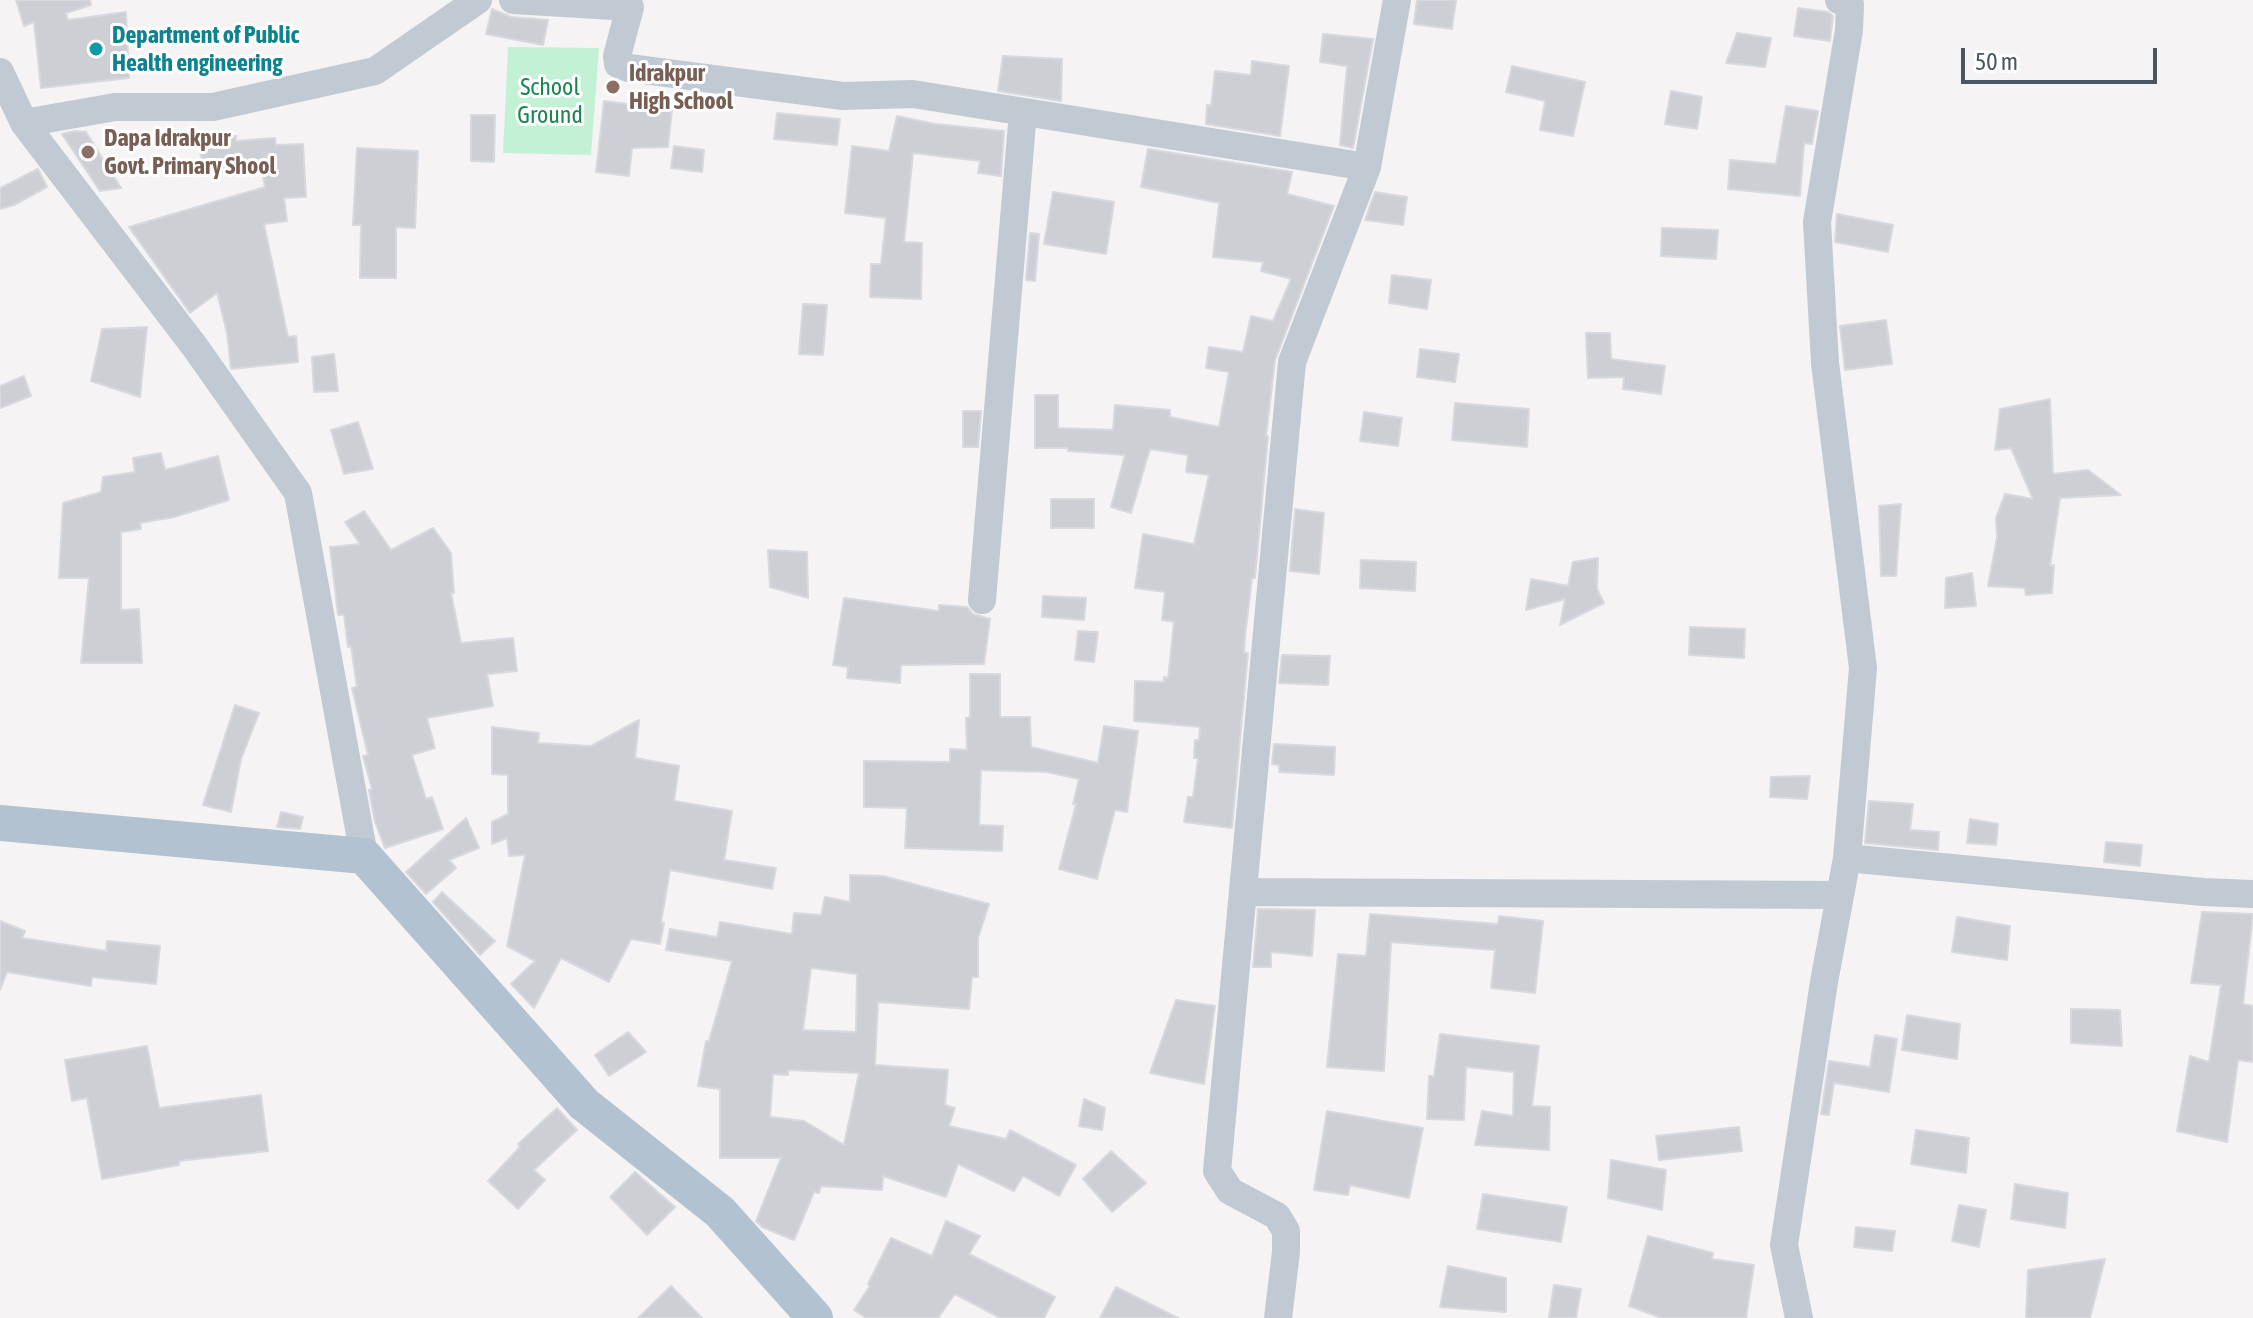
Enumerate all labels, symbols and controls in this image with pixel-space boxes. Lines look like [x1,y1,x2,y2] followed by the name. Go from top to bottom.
[112,21,299,77] place label: Department of Public Health engineering
[1965,32,2161,82] scale bar
[87,40,105,58] marker: Department of Public Health engineering
[1975,48,2018,75] text: 50 m
[629,59,733,115] place label: Idrakpur High School
[517,73,583,129] park label: School Ground
[604,78,622,96] marker: Idrakpur High School
[104,124,276,180] place label: Dapa Idrakpur Govt. Primary Shool
[79,143,97,161] marker: Dapa Idrakpur Govt. Primary Shool

